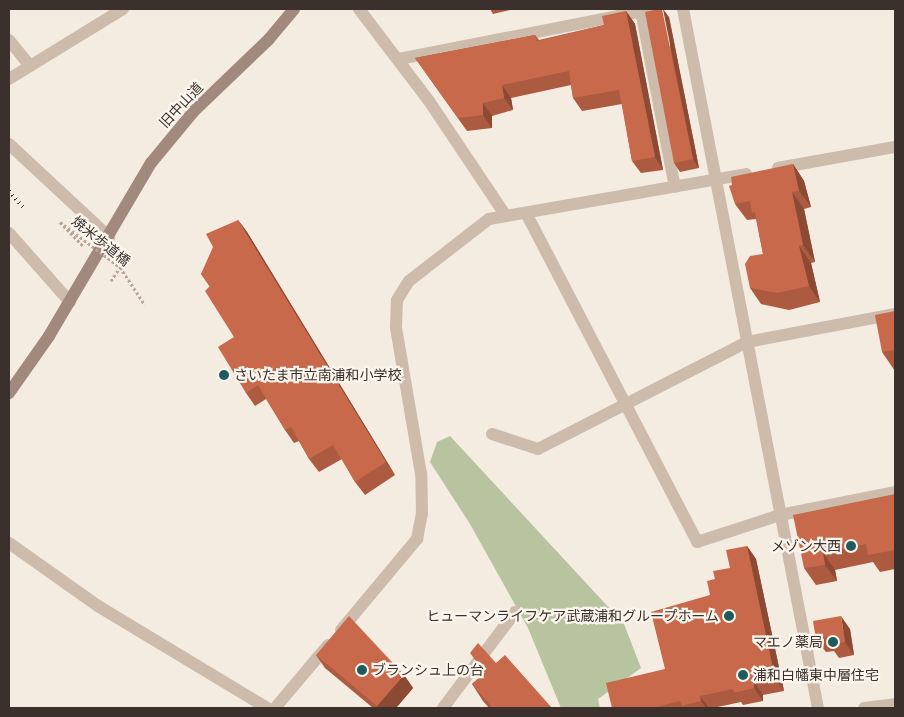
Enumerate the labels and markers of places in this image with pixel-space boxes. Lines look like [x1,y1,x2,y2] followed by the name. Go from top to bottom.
[234,367,402,383] place label: さいたま市立南浦和小学校
[218,369,230,381] marker: さいたま市立南浦和小学校
[771,538,841,554] place label: メゾン大西
[845,540,857,552] marker: メゾン大西
[425,608,719,624] place label: ヒューマンライフケア武蔵浦和グループホーム
[723,610,735,622] marker: ヒューマンライフケア武蔵浦和グループホーム
[753,634,823,650] place label: マエノ薬局
[827,636,839,648] marker: マエノ薬局
[372,662,484,678] place label: ブランシュ上の台
[356,664,368,676] marker: ブランシュ上の台
[753,667,879,683] place label: 浦和白幡東中層住宅
[737,669,749,681] marker: 浦和白幡東中層住宅

